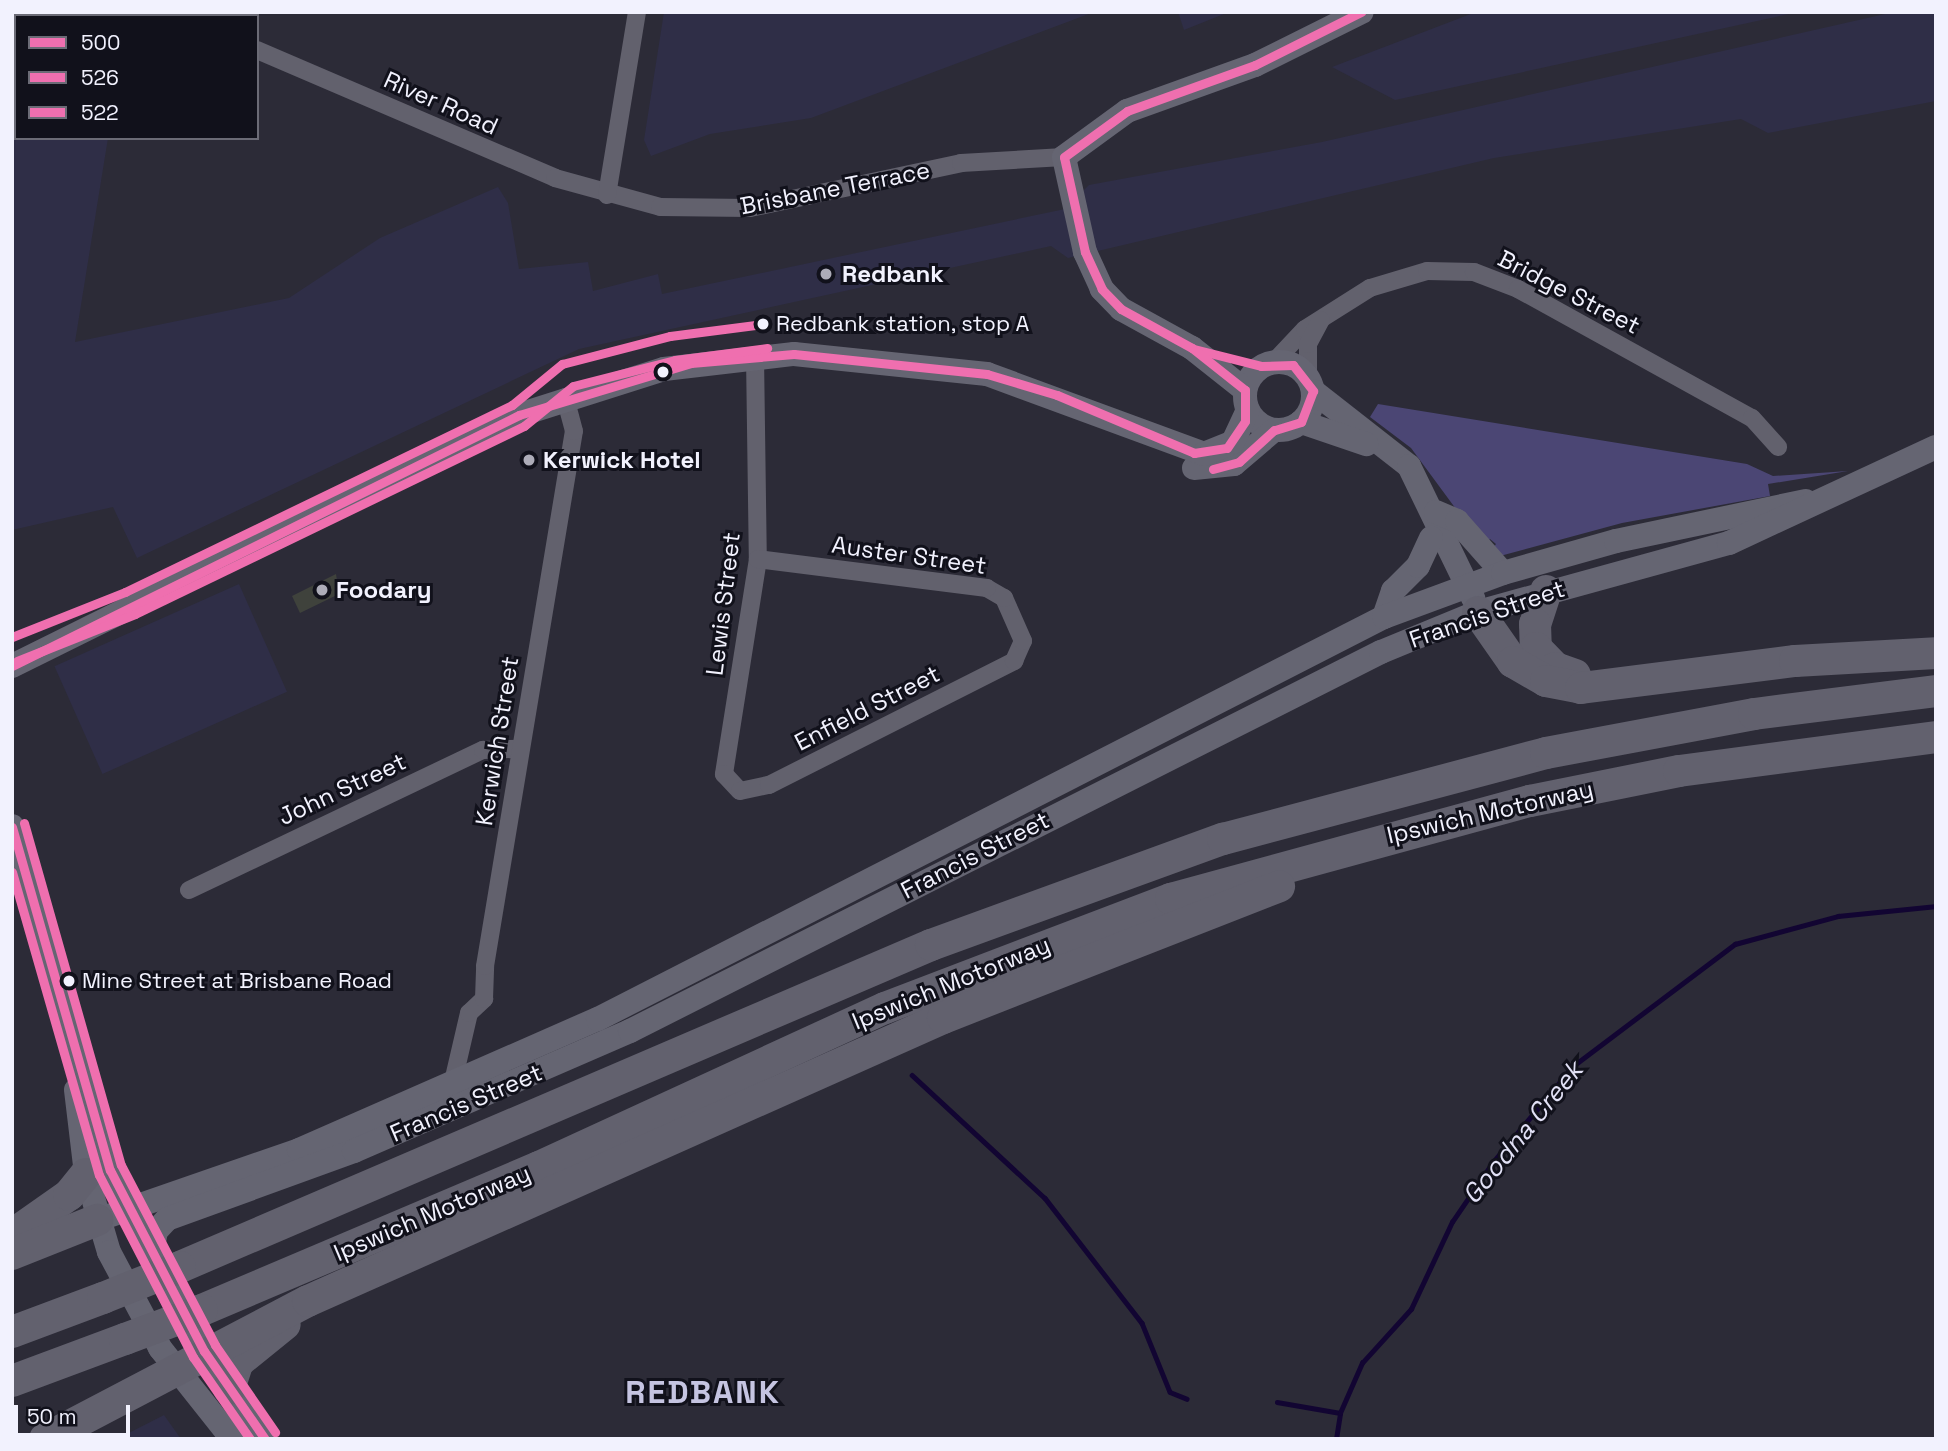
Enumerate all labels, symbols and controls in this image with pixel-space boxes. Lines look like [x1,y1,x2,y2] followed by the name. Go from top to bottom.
[14,14,259,140] legend
[81,29,121,56] text: 500
[81,64,119,91] text: 526
[380,65,502,141] street label: River Road
[81,99,119,126] text: 522
[737,155,933,221] street label: Brisbane Terrace
[1493,244,1645,340] street label: Bridge Street
[842,260,944,288] place label: Redbank
[816,264,836,284] marker: Redbank
[776,311,1030,337] place label: Redbank station, stop A
[756,317,770,331] marker: Redbank station, stop A
[656,365,670,379] unlabelled marker
[543,446,701,474] place label: Kerwick Hotel
[521,452,537,468] marker: Kerwick Hotel
[830,530,988,580] street label: Auster Street
[700,531,746,677] street label: Lewis Street
[1405,574,1569,654] street label: Francis Street
[336,576,432,604] place label: Foodary
[314,582,330,598] marker: Foodary
[469,654,525,828] street label: Kerwich Street
[790,659,944,757] street label: Enfield Street
[274,747,410,831] street label: John Street
[1384,774,1596,850] street label: Ipswich Motorway
[896,805,1054,905] street label: Francis Street
[848,930,1054,1036] street label: Ipswich Motorway
[82,968,392,994] place label: Mine Street at Brisbane Road
[62,974,76,988] marker: Mine Street at Brisbane Road
[1456,1055,1590,1211] water label: Goodna Creek
[386,1058,546,1148] street label: Francis Street
[329,1159,535,1267] street label: Ipswich Motorway
[626,1373,780,1411] district label: REDBANK
[18,1392,133,1436] scale bar
[27,1403,77,1430] text: 50 m

